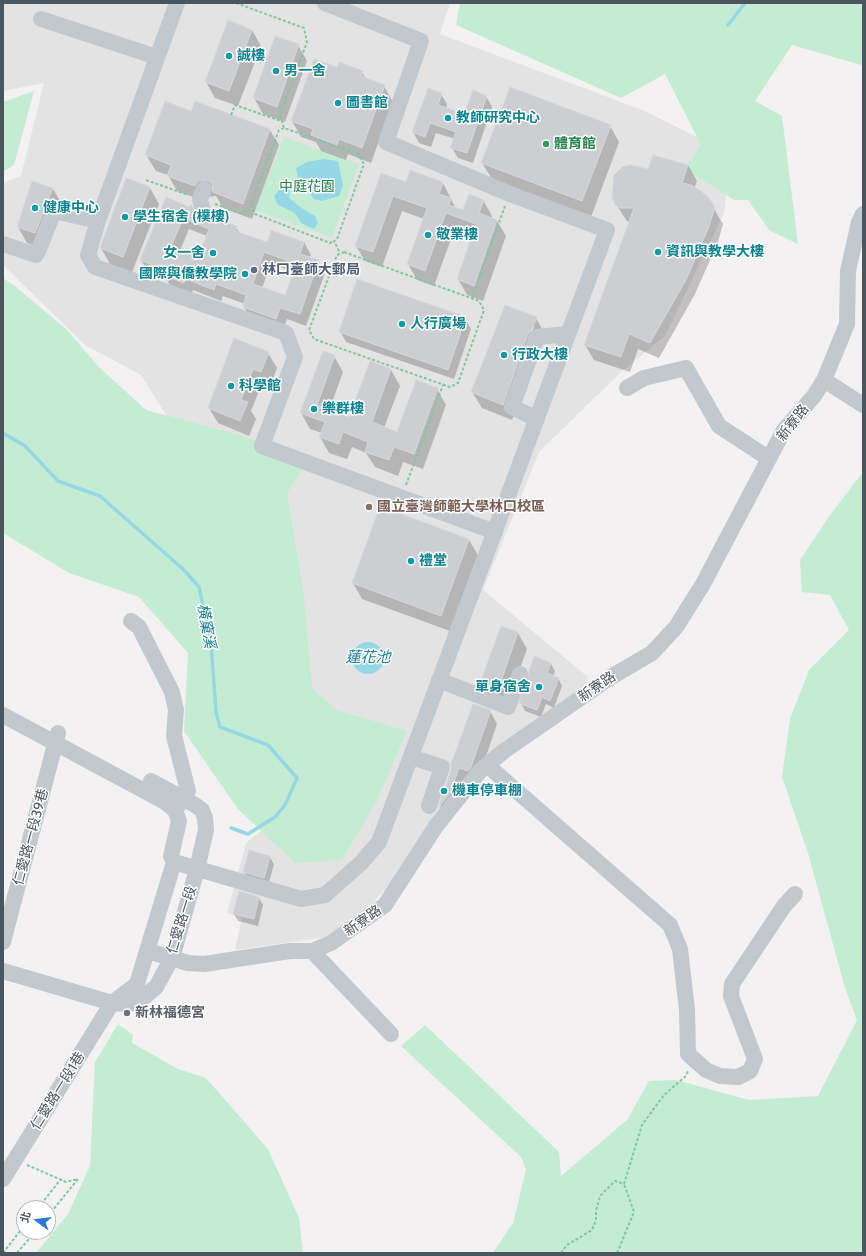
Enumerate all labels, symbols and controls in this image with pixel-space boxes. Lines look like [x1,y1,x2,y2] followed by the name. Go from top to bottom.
[237,48,265,64] place label: 誠樓
[224,51,234,61] marker: 誠樓
[284,63,326,79] place label: 男一舍
[271,66,281,76] marker: 男一舍
[346,95,388,111] place label: 圖書館
[333,98,343,108] marker: 圖書館
[456,110,540,126] place label: 教師研究中心
[443,113,453,123] marker: 教師研究中心
[554,136,596,152] place label: 體育館
[541,139,551,149] marker: 體育館
[279,179,335,195] park label: 中庭花園
[43,200,99,216] place label: 健康中心
[30,203,40,213] marker: 健康中心
[133,209,229,225] place label: 學生宿舍 (樸樓)
[120,212,130,222] marker: 學生宿舍 (樸樓)
[436,227,478,243] place label: 敬業樓
[423,230,433,240] marker: 敬業樓
[666,244,764,260] place label: 資訊與教學大樓
[163,245,205,261] place label: 女一舍
[653,247,663,257] marker: 資訊與教學大樓
[208,248,218,258] marker: 女一舍
[262,262,360,278] place label: 林口臺師大郵局
[249,265,259,275] marker: 林口臺師大郵局
[139,266,237,282] place label: 國際與僑教學院
[240,269,250,279] marker: 國際與僑教學院
[410,316,466,332] place label: 人行廣場
[397,319,407,329] marker: 人行廣場
[512,347,568,363] place label: 行政大樓
[499,350,509,360] marker: 行政大樓
[239,378,281,394] place label: 科學館
[226,381,236,391] marker: 科學館
[322,401,364,417] place label: 樂群樓
[773,401,813,445] street label: 新寮路
[309,404,319,414] marker: 樂群樓
[377,499,545,515] place label: 國立臺灣師範大學林口校區
[364,502,374,512] marker: 國立臺灣師範大學林口校區
[419,553,447,569] place label: 禮堂
[406,556,416,566] marker: 禮堂
[193,602,219,650] water label: 橫窠溪
[346,649,390,667] water label: 蓮花池
[575,668,619,706] street label: 新寮路
[475,679,531,695] place label: 單身宿舍
[534,682,544,692] marker: 單身宿舍
[452,783,522,799] place label: 機車停車棚
[439,786,449,796] marker: 機車停車棚
[10,787,52,887] street label: 仁愛路一段39巷
[164,884,200,956] street label: 仁愛路一段
[341,902,385,940] street label: 新寮路
[135,1005,205,1021] place label: 新林福德宮
[122,1008,132,1018] marker: 新林福德宮
[27,1049,89,1133] street label: 仁愛路一段1巷
[16,1200,56,1240] north arrow
[17,1210,34,1224] text: 北

